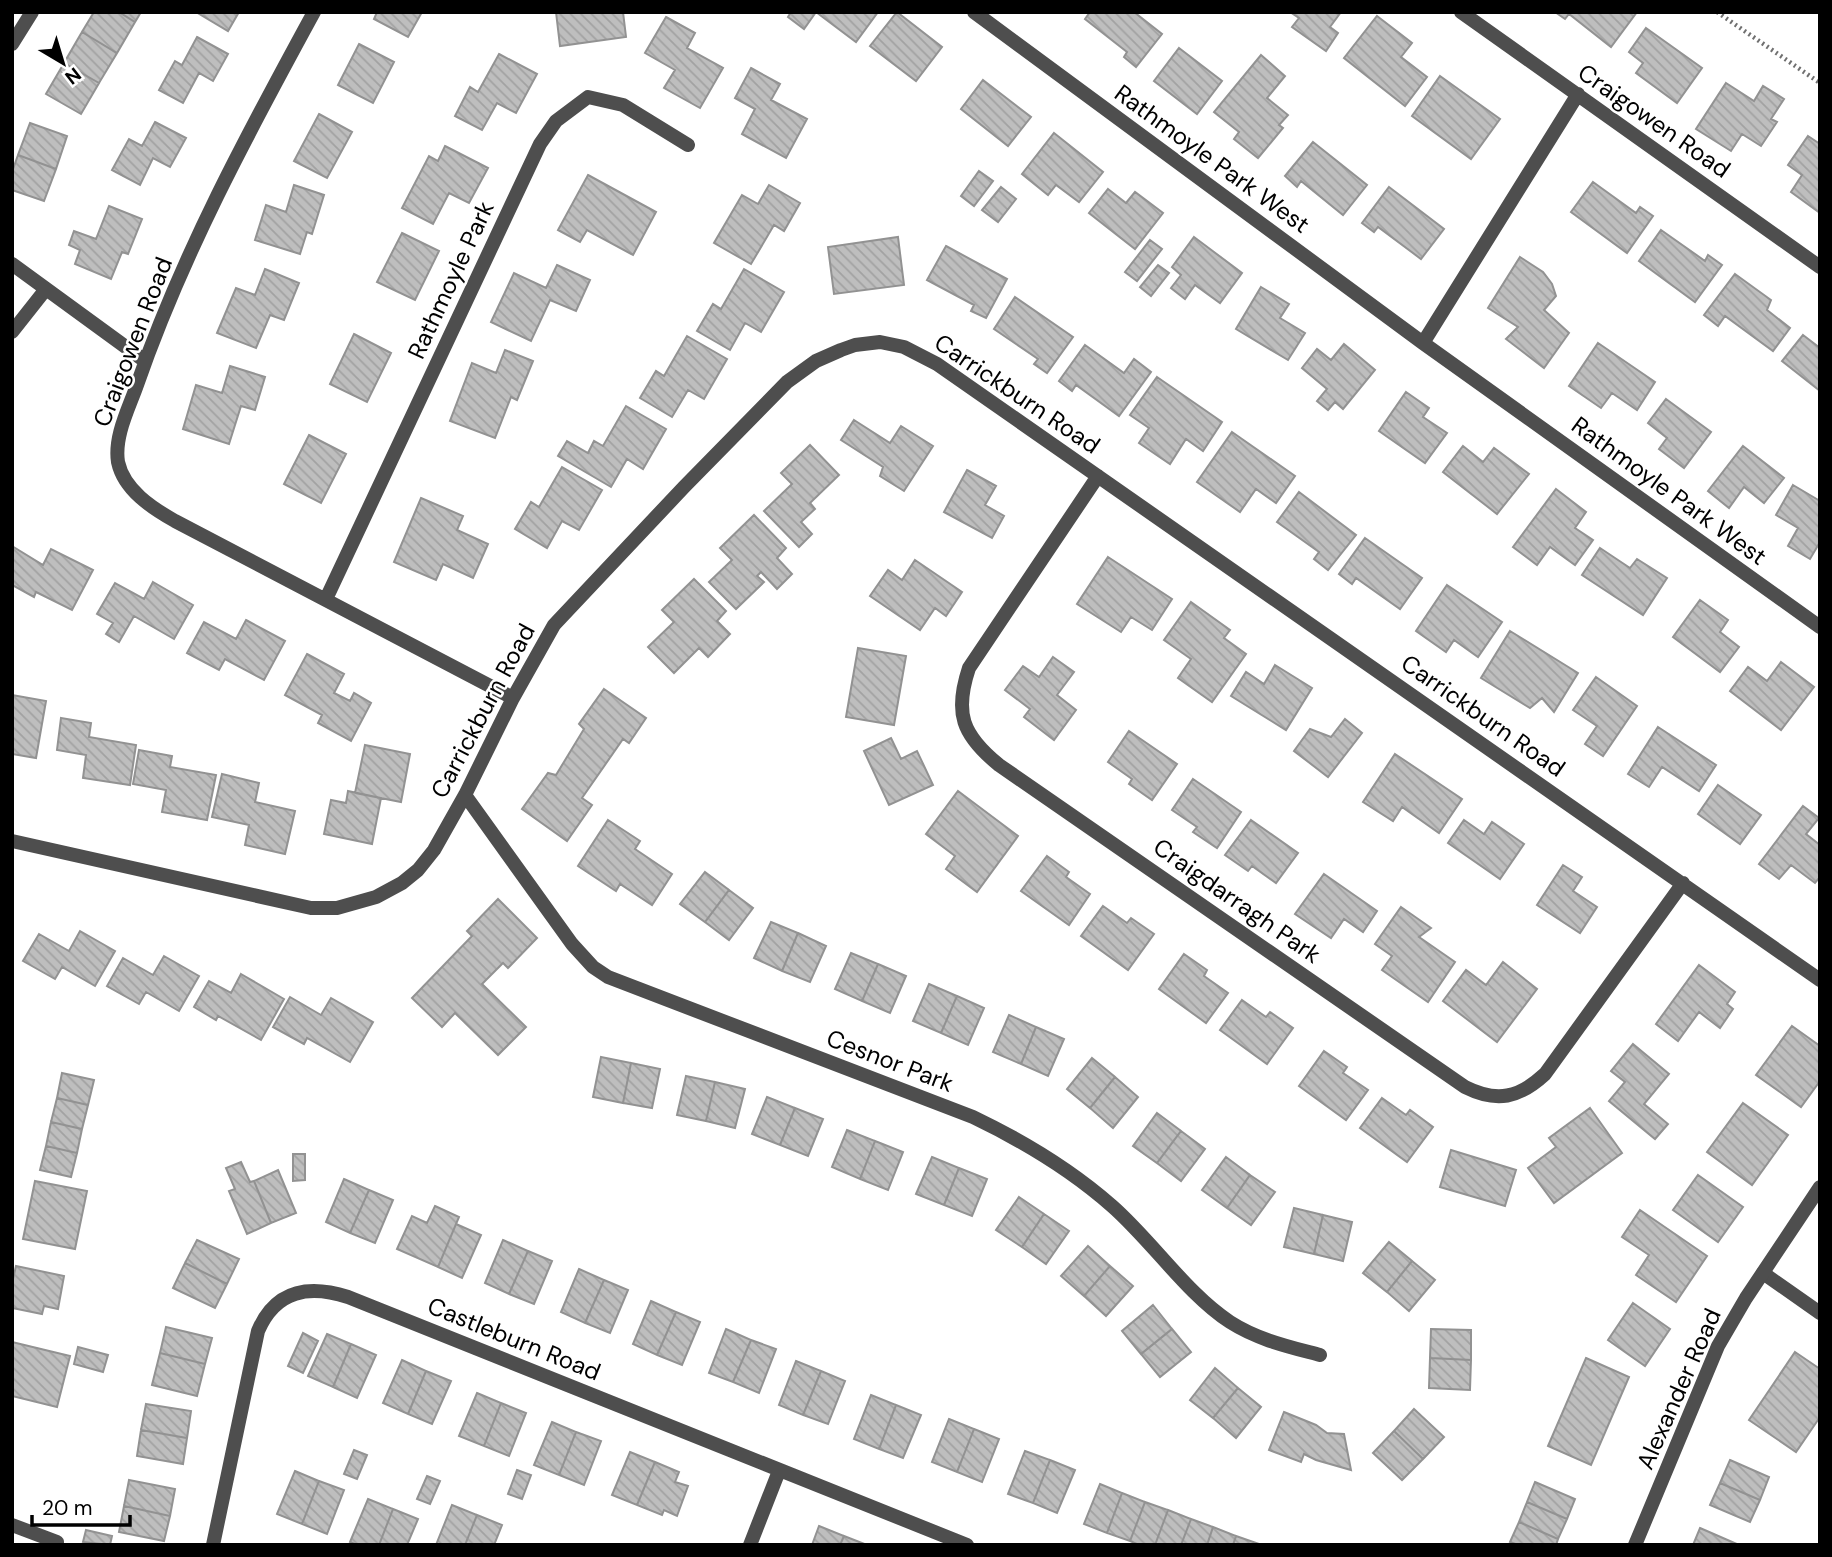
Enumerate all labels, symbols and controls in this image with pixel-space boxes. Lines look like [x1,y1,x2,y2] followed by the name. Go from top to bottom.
[28,28,98,98] north arrow
[1572,57,1737,185] street label: Craigowen Road
[60,62,86,90] text: N
[1109,77,1316,240] street label: Rathmoyle Park West
[400,196,501,364] street label: Rathmoyle Park
[86,253,179,431] street label: Craigowen Road
[928,327,1106,460] street label: Carrickburn Road
[1566,409,1773,572] street label: Rathmoyle Park West
[423,618,542,803] street label: Carrickburn Road
[1395,647,1571,784] street label: Carrickburn Road
[1147,831,1327,970] street label: Craigdarragh Park
[822,1022,958,1099] street label: Cesnor Park
[423,1290,605,1387] street label: Castleburn Road
[1629,1304,1728,1474] street label: Alexander Road
[32,1484,130,1528] scale bar
[42,1494,93,1522] text: 20 m

